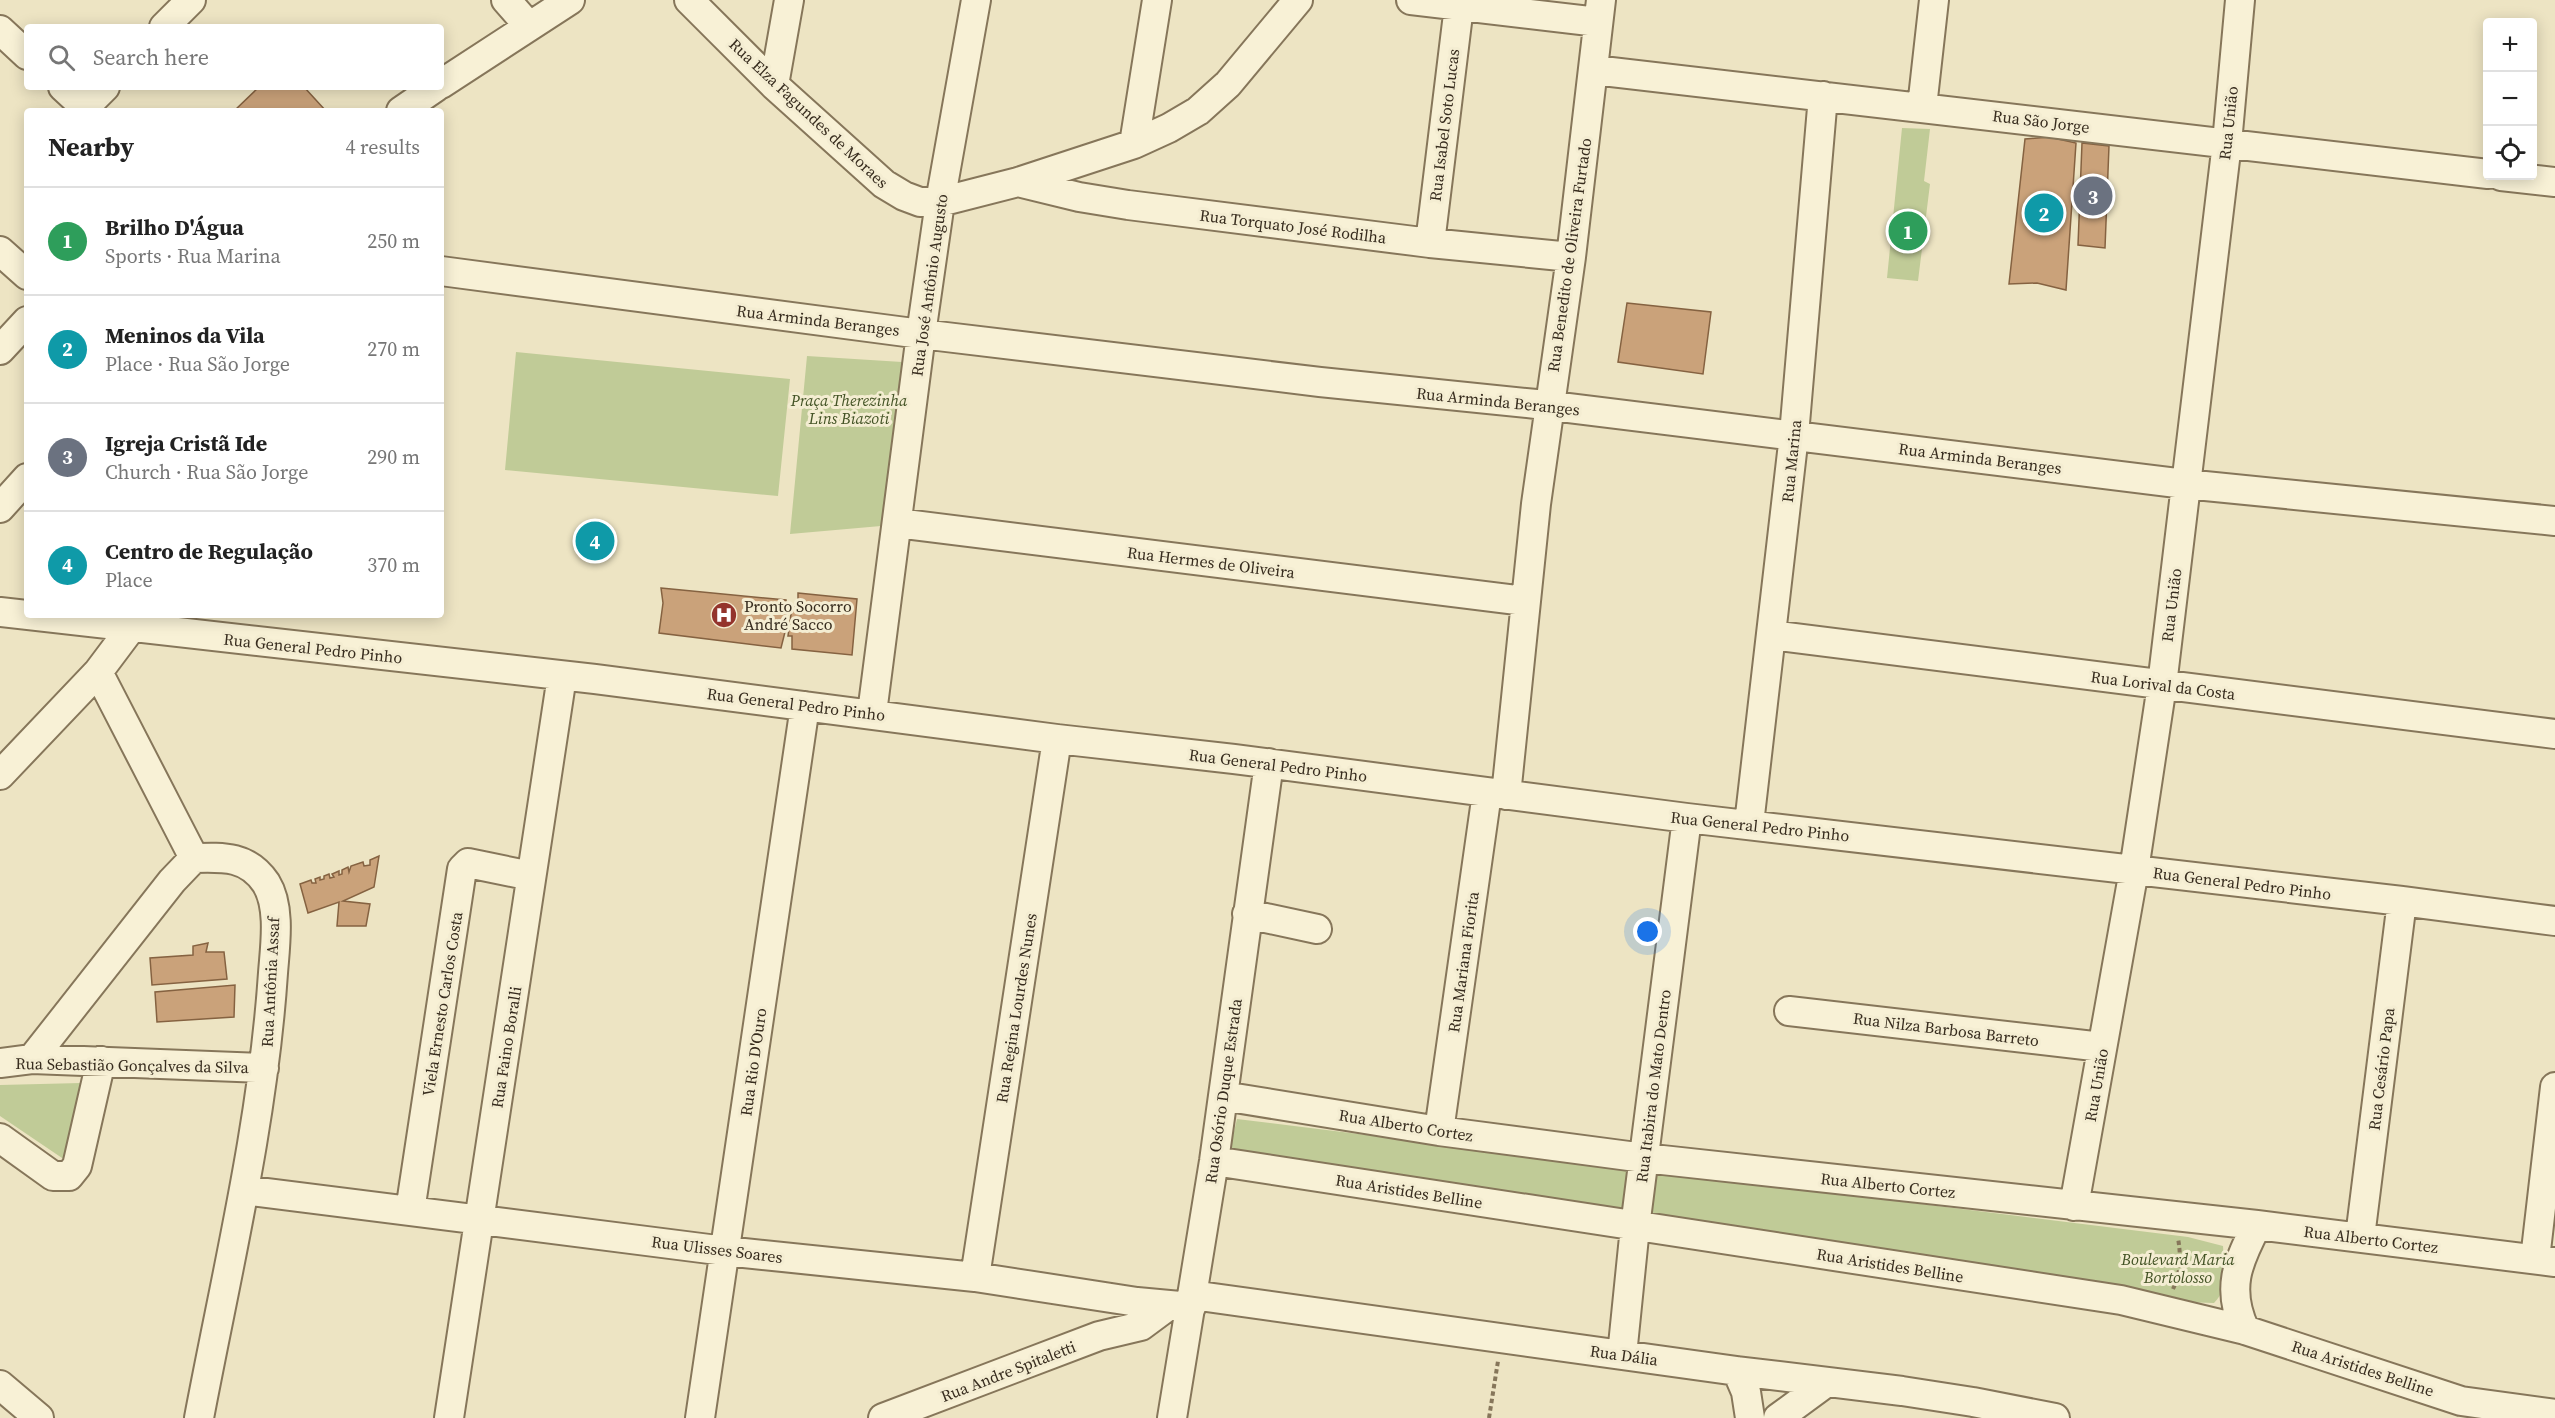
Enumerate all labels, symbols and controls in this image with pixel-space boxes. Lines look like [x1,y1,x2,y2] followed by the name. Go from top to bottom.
[2483,18,2537,180] map controls
[2483,18,2537,72] button: +
[24,24,444,90] search box
[725,33,894,193] street label: Rua Elza Fagundes de Moraes
[45,41,78,74] icon: search
[93,42,209,72] text: Search here
[1424,47,1464,203] street label: Rua Isabel Soto Lucas
[2483,72,2537,126] button: −
[2213,85,2243,161] street label: Rua União
[1991,104,2091,138] street label: Rua São Jorge
[2483,126,2537,180] button: locate
[48,129,134,165] text: Nearby
[345,133,420,161] text: 4 results
[1542,136,1596,374] street label: Rua Benedito de Oliveira Furtado
[2074,174,2112,218] pin: 3
[2024,190,2064,236] pin: 2
[905,192,953,378] street label: Rua José Antônio Augusto
[1198,204,1388,248] street label: Rua Torquato José Rodilha
[1888,208,1928,254] pin: 1
[105,212,244,242] text: Brilho D'Água
[62,227,73,255] text: 1
[367,227,420,255] text: 250 m
[105,242,281,270] text: Sports · Rua Marina
[735,299,901,341] street label: Rua Arminda Beranges
[105,320,265,350] text: Meninos da Vila
[62,335,73,363] text: 2
[367,335,420,363] text: 270 m
[105,350,290,378] text: Place · Rua São Jorge
[1415,381,1581,421] street label: Rua Arminda Beranges
[790,389,908,429] park label: Praça Therezinha Lins Biazoti
[1776,418,1806,503] street label: Rua Marina
[105,428,267,458] text: Igreja Cristã Ide
[1897,437,2063,479] street label: Rua Arminda Beranges
[62,443,73,471] text: 3
[367,443,420,471] text: 290 m
[105,458,308,486] text: Church · Rua São Jorge
[576,518,614,564] pin: 4
[105,536,313,566] text: Centro de Regulação
[1126,541,1297,583] street label: Rua Hermes de Oliveira
[62,551,73,579] text: 4
[367,551,420,579] text: 370 m
[105,566,153,594] text: Place
[2156,567,2186,643] street label: Rua União
[744,595,852,635] place label: Pronto Socorro André Sacco
[709,600,739,630] hospital icon: Pronto Socorro André Sacco
[223,628,404,668] street label: Rua General Pedro Pinho
[2089,665,2237,705] street label: Rua Lorival da Costa
[706,682,887,726] street label: Rua General Pedro Pinho
[1188,743,1369,787] street label: Rua General Pedro Pinho
[1670,806,1851,846] street label: Rua General Pedro Pinho
[2152,861,2333,905] street label: Rua General Pedro Pinho
[1442,889,1484,1034] street label: Rua Mariana Fiorita
[417,909,468,1098] street label: Viela Ernesto Carlos Costa
[990,911,1042,1105] street label: Rua Regina Lourdes Nunes
[256,915,284,1048] street label: Rua Antônia Assaf
[1633,917,1662,946] your location
[486,984,527,1109] street label: Rua Faino Boralli
[1630,988,1676,1184] street label: Rua Itabira do Mato Dentro
[1199,996,1247,1185] street label: Rua Osório Duque Estrada
[735,1006,772,1118] street label: Rua Rio D'Ouro
[2363,1006,2400,1132] street label: Rua Cesário Papa
[1852,1007,2040,1051] street label: Rua Nilza Barbosa Barreto
[2079,1046,2113,1123] street label: Rua União
[15,1052,250,1078] street label: Rua Sebastião Gonçalves da Silva
[1337,1104,1475,1146] street label: Rua Alberto Cortez
[1819,1167,1957,1203] street label: Rua Alberto Cortez
[1334,1169,1484,1213] street label: Rua Aristides Belline
[2302,1220,2440,1258] street label: Rua Alberto Cortez
[650,1230,784,1268] street label: Rua Ulisses Soares
[1815,1243,1965,1287] street label: Rua Aristides Belline
[2120,1248,2235,1288] park label: Boulevard Maria Bortolosso
[937,1335,1079,1407] street label: Rua Andre Spitaletti
[2289,1335,2437,1401] street label: Rua Aristides Belline
[1588,1339,1660,1371] street label: Rua Dália

